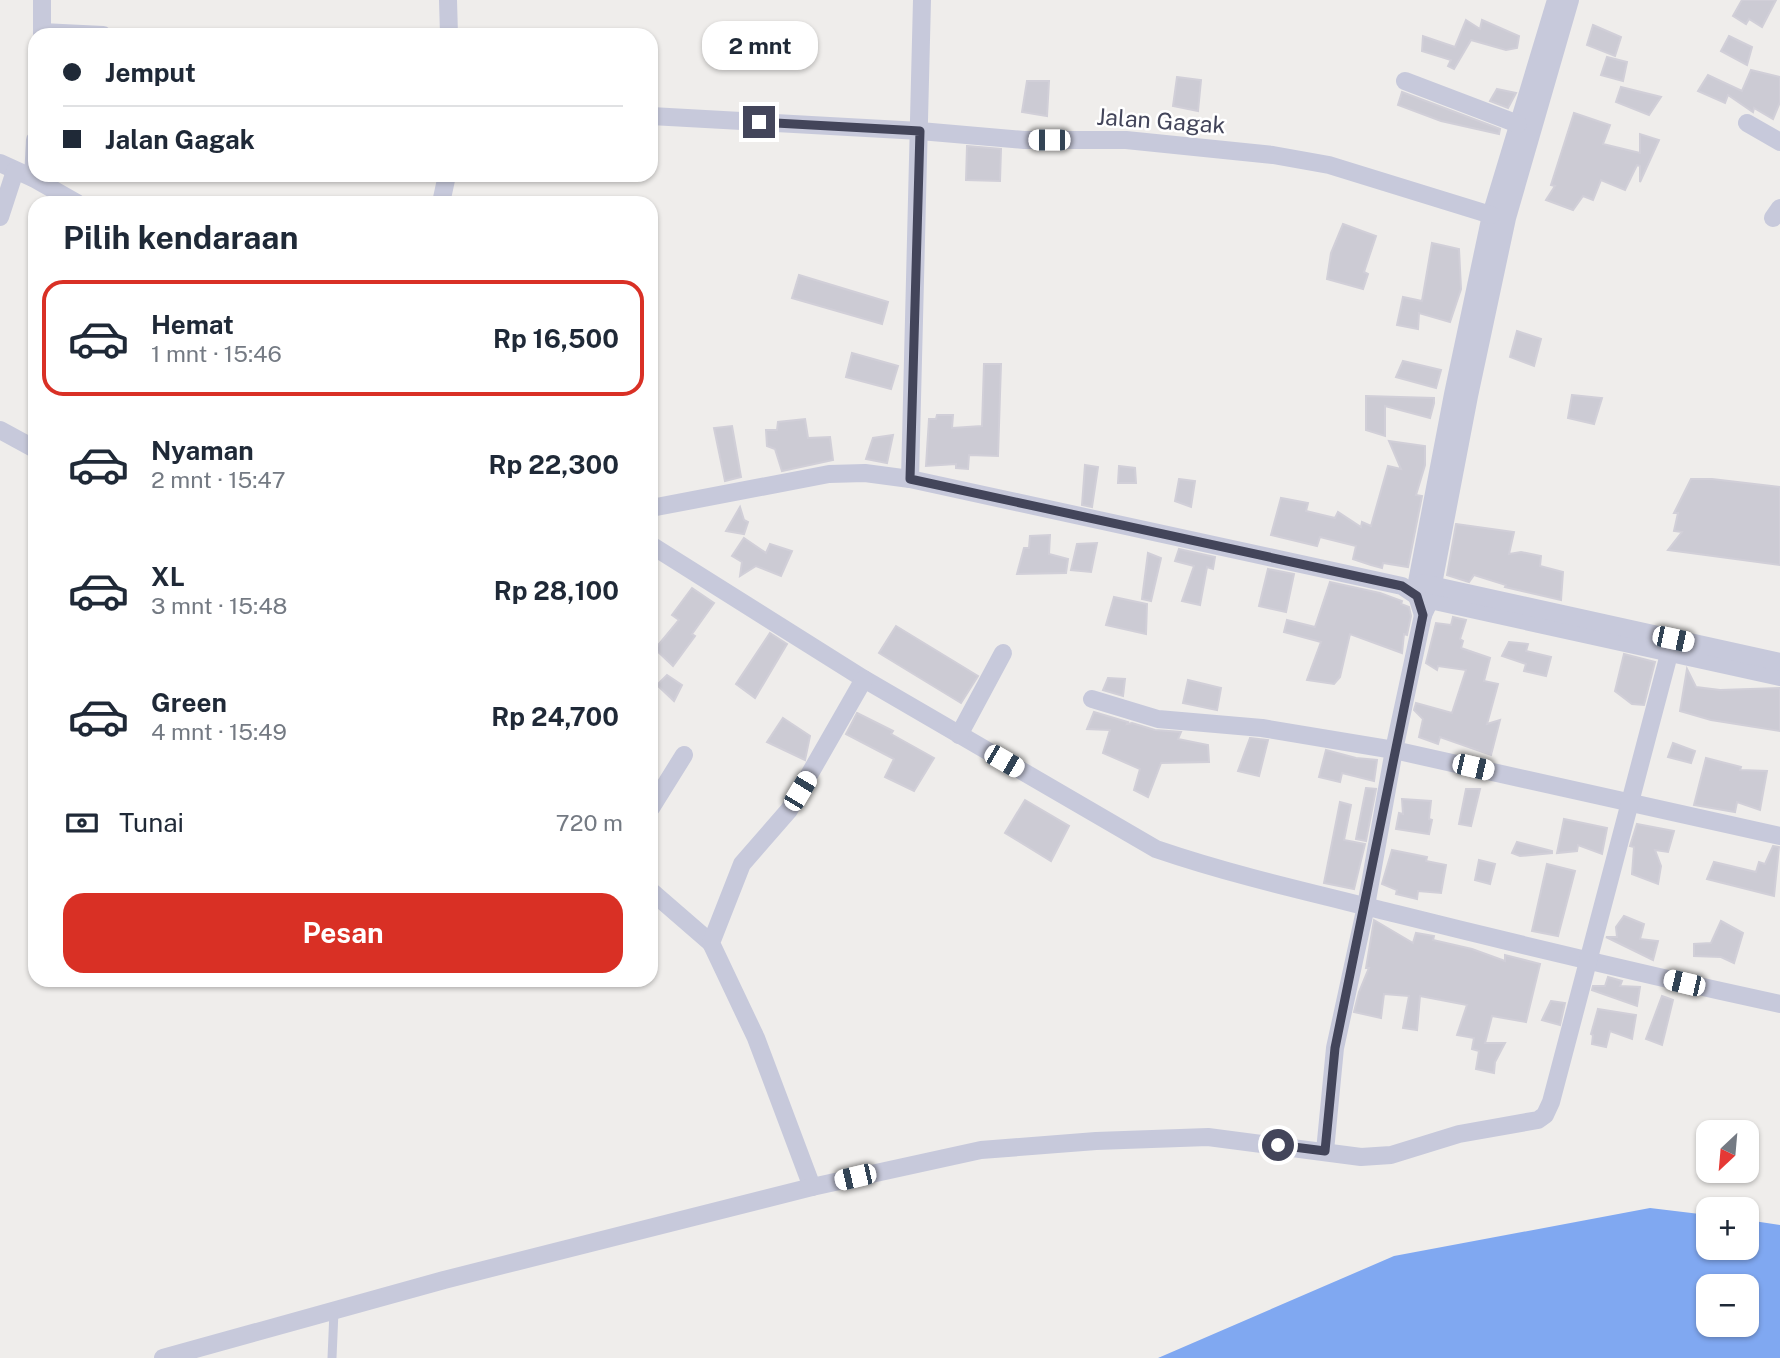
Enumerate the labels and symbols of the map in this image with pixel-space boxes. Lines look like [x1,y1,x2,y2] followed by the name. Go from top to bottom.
[701,20,817,69] callout: 2 mnt
[1096,103,1227,138] street label: Jalan Gagak
[743,106,775,138] route end
[1029,130,1071,151] car
[1651,624,1696,654] car
[981,741,1028,781] car
[1451,752,1496,782] car
[781,768,820,814] car
[1662,968,1707,998] car
[1696,1120,1759,1183] north arrow
[1262,1129,1294,1161] route start
[833,1162,878,1192] car

